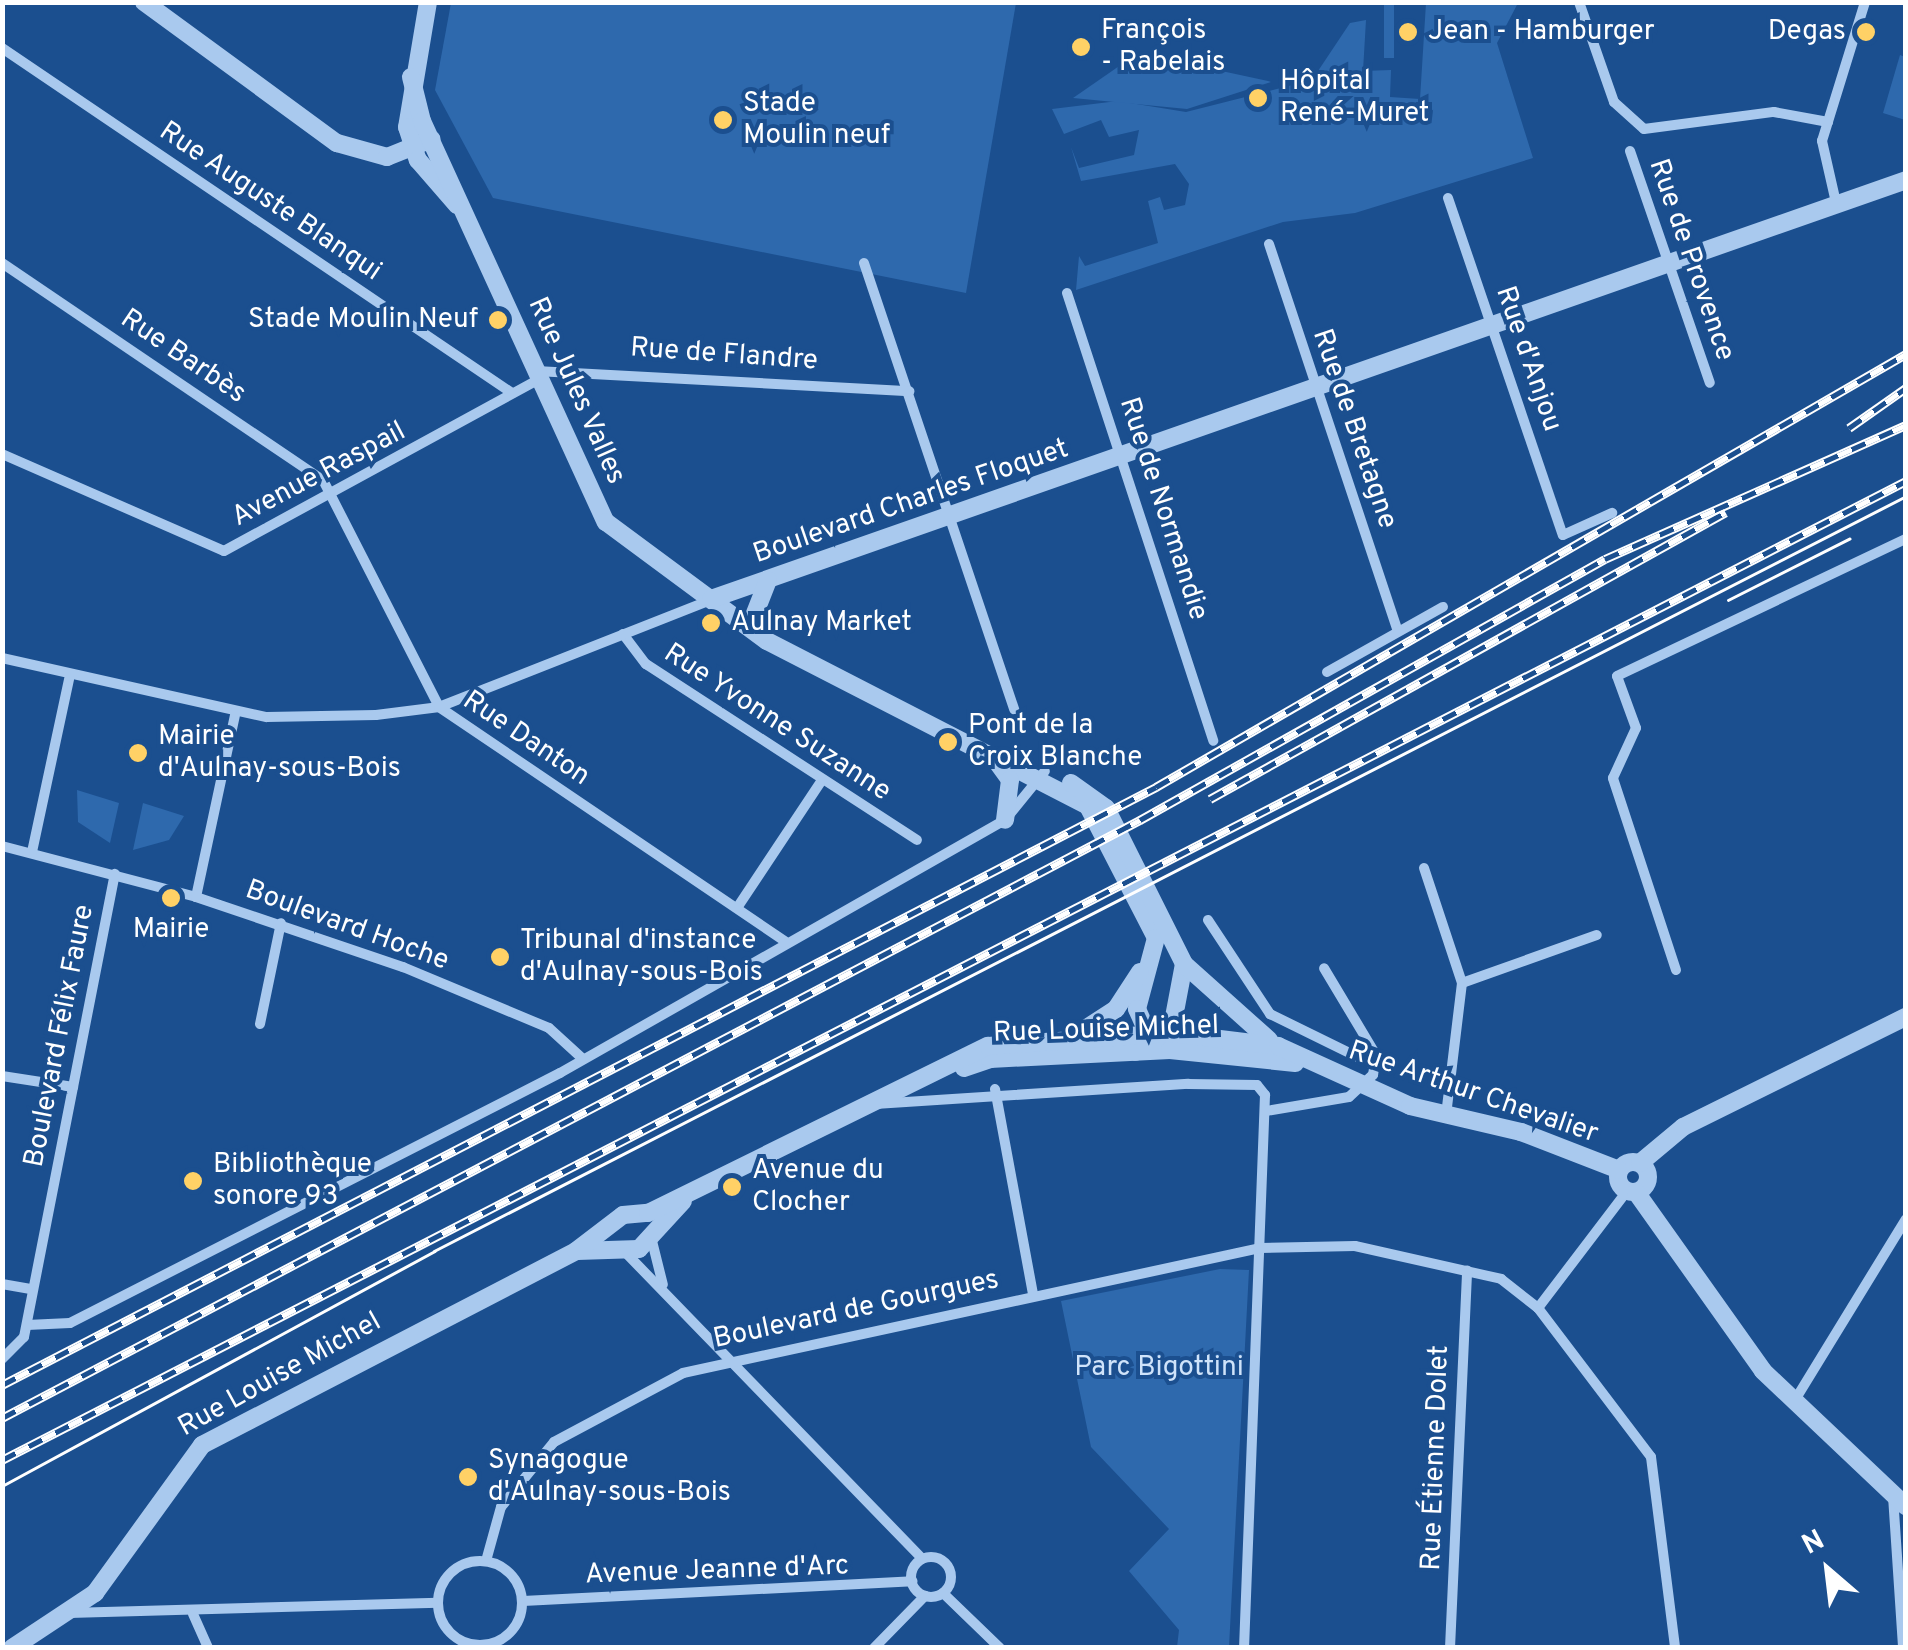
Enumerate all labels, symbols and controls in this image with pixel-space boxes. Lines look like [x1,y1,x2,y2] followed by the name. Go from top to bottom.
[1101,14,1225,80] place label: François - Rabelais
[1428,15,1655,49] place label: Jean - Hamburger
[1768,15,1846,49] place label: Degas
[1397,21,1419,43] marker: Jean - Hamburger
[1855,21,1877,43] marker: Degas
[1070,36,1092,58] marker: François - Rabelais
[1280,65,1429,131] place label: Hôpital René-Muret
[1245,85,1271,111] marker: Hôpital René-Muret
[743,87,890,153] place label: Stade Moulin neuf
[712,109,734,131] marker: Stade Moulin neuf
[152,115,388,289] street label: Rue Auguste Blanqui
[1641,155,1741,365] street label: Rue de Provence
[1487,282,1569,436] street label: Rue d'Anjou
[520,292,632,490] street label: Rue Jules Valles
[114,303,252,411] street label: Rue Barbès
[248,303,478,337] place label: Stade Moulin Neuf
[487,309,509,331] marker: Stade Moulin Neuf
[1304,325,1404,533] street label: Rue de Bretagne
[629,332,819,378] street label: Rue de Flandre
[1111,393,1215,625] street label: Rue de Normandie
[226,415,412,535] street label: Avenue Raspail
[749,432,1073,572] street label: Boulevard Charles Floquet
[731,606,912,640] place label: Aulnay Market
[700,612,722,634] marker: Aulnay Market
[657,637,897,809] street label: Rue Yvonne Suzanne
[456,684,596,794] street label: Rue Danton
[968,709,1142,775] place label: Pont de la Croix Blanche
[158,720,401,786] place label: Mairie d'Aulnay-sous-Bois
[937,731,959,753] marker: Pont de la Croix Blanche
[127,742,149,764] marker: Mairie d'Aulnay-sous-Bois
[241,874,453,978] street label: Boulevard Hoche
[160,887,182,909] marker: Mairie
[18,902,102,1170] street label: Boulevard Félix Faure
[133,913,209,947] place label: Mairie
[520,924,763,990] place label: Tribunal d'instance d'Aulnay-sous-Bois
[489,946,511,968] marker: Tribunal d'instance d'Aulnay-sous-Bois
[992,1009,1220,1051] street label: Rue Louise Michel
[1343,1034,1603,1152] street label: Rue Arthur Chevalier
[213,1148,372,1214] place label: Bibliothèque sonore 93
[752,1154,884,1220] place label: Avenue du Clocher
[182,1170,204,1192] marker: Bibliothèque sonore 93
[721,1176,743,1198] marker: Avenue du Clocher
[710,1263,1002,1357] street label: Boulevard de Gourgues
[173,1305,387,1445] street label: Rue Louise Michel
[1415,1345,1457,1571] street label: Rue Étienne Dolet
[1074,1351,1244,1385] park label: Parc Bigottini
[488,1444,731,1510] place label: Synagogue d'Aulnay-sous-Bois
[457,1466,479,1488] marker: Synagogue d'Aulnay-sous-Bois
[1778,1520,1878,1620] north arrow
[1797,1523,1831,1564] text: N
[584,1550,850,1592] street label: Avenue Jeanne d'Arc

